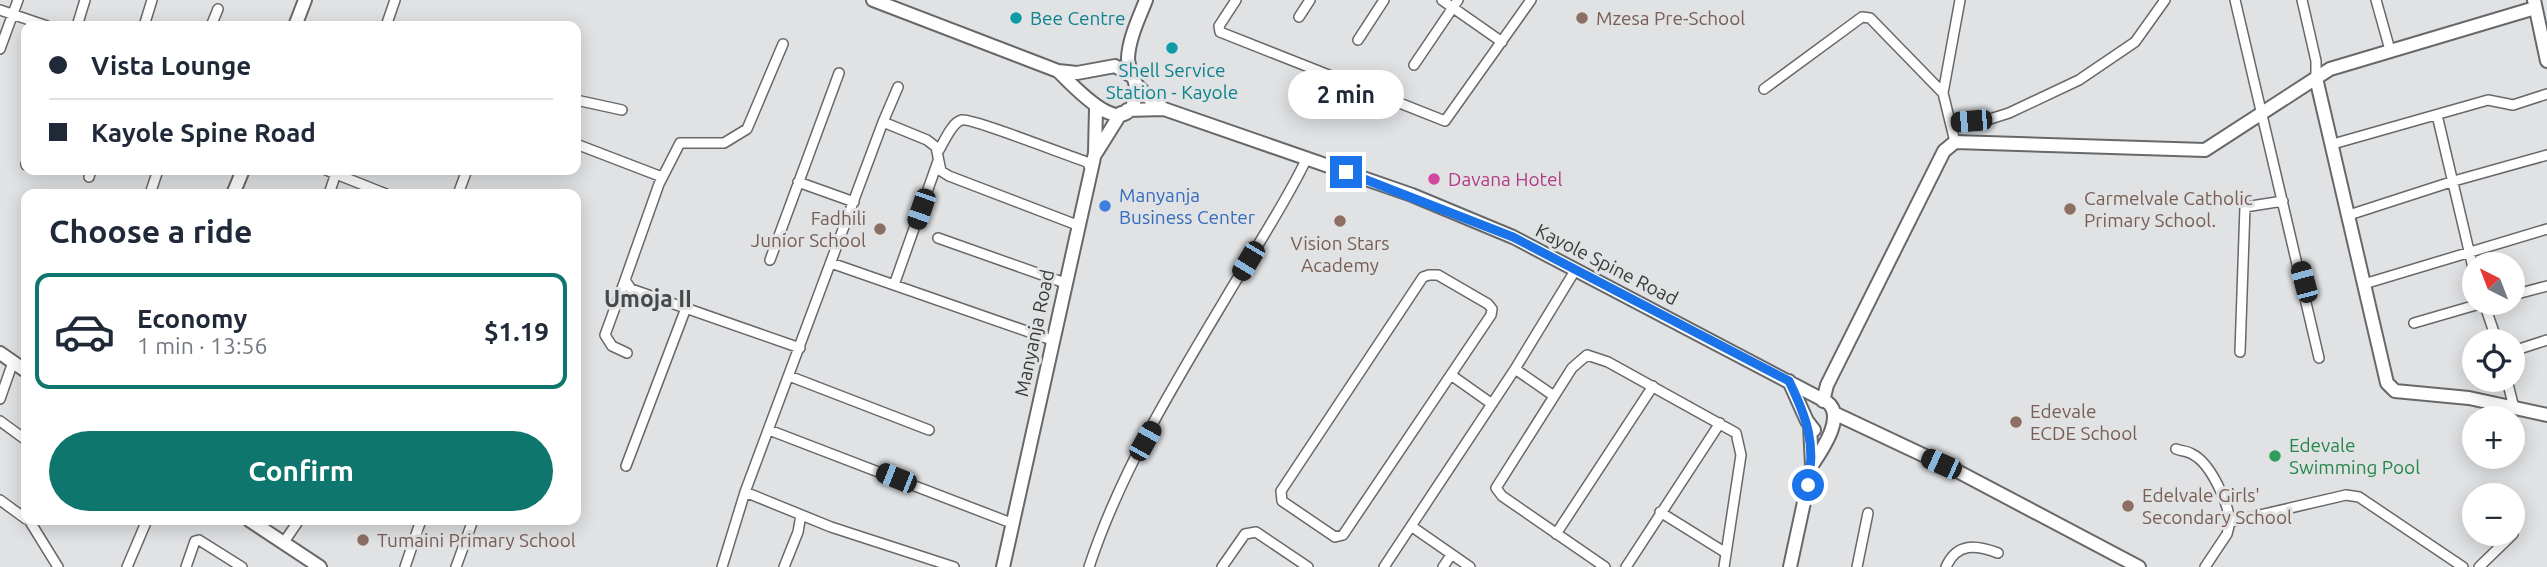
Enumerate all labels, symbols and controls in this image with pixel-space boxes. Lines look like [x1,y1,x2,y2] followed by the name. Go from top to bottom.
[1030,7,1126,29] place label: Bee Centre
[1596,7,1745,29] place label: Mzesa Pre-School
[1008,10,1024,26] marker: Bee Centre
[1574,10,1590,26] marker: Mzesa Pre-School
[1164,40,1180,56] marker: Shell Service Station - Kayole
[91,51,251,80] text: Vista Lounge
[1106,59,1238,103] place label: Shell Service Station - Kayole
[1288,71,1404,120] callout: 2 min
[1317,82,1375,107] text: 2 min
[1950,109,1993,133] car
[91,118,316,147] text: Kayole Spine Road
[1330,156,1362,188] route end
[1448,168,1562,190] place label: Davana Hotel
[1426,171,1442,187] marker: Davana Hotel
[1119,184,1255,228] place label: Manyanja Business Center
[905,186,938,232] car
[2084,187,2253,231] place label: Carmelvale Catholic Primary School.
[1097,198,1113,214] marker: Manyanja Business Center
[2062,201,2078,217] marker: Carmelvale Catholic Primary School.
[751,207,866,251] place label: Fadhili Junior School
[49,213,252,249] text: Choose a ride
[1332,213,1348,229] marker: Vision Stars Academy
[1532,219,1682,309] street label: Kayole Spine Road
[872,221,888,237] marker: Fadhili Junior School
[1290,232,1390,276] place label: Vision Stars Academy
[1229,238,1268,284] car
[2462,252,2525,315] north arrow
[2462,252,2525,546] map controls
[2289,259,2320,305] car
[1010,267,1058,399] street label: Manyanja Road
[604,286,692,311] district label: Umoja II
[53,300,116,363] icon: car
[137,304,247,333] text: Economy
[484,317,549,346] text: $1.19
[2462,329,2525,392] button: locate
[137,333,268,358] text: 1 min · 13:56
[2030,400,2137,444] place label: Edevale ECDE School
[2462,406,2525,469] button: +
[2008,414,2024,430] marker: Edevale ECDE School
[1126,418,1165,464] car
[49,431,553,511] button: Confirm
[2289,434,2420,478] place label: Edevale Swimming Pool
[1918,446,1965,482] car
[2267,448,2283,464] marker: Edevale Swimming Pool
[873,460,920,496] car
[1792,469,1824,501] route start
[2462,483,2525,546] button: −
[2142,484,2292,528] place label: Edelvale Girls' Secondary School
[2120,498,2136,514] marker: Edelvale Girls' Secondary School
[377,529,576,551] place label: Tumaini Primary School
[355,532,371,548] marker: Tumaini Primary School

